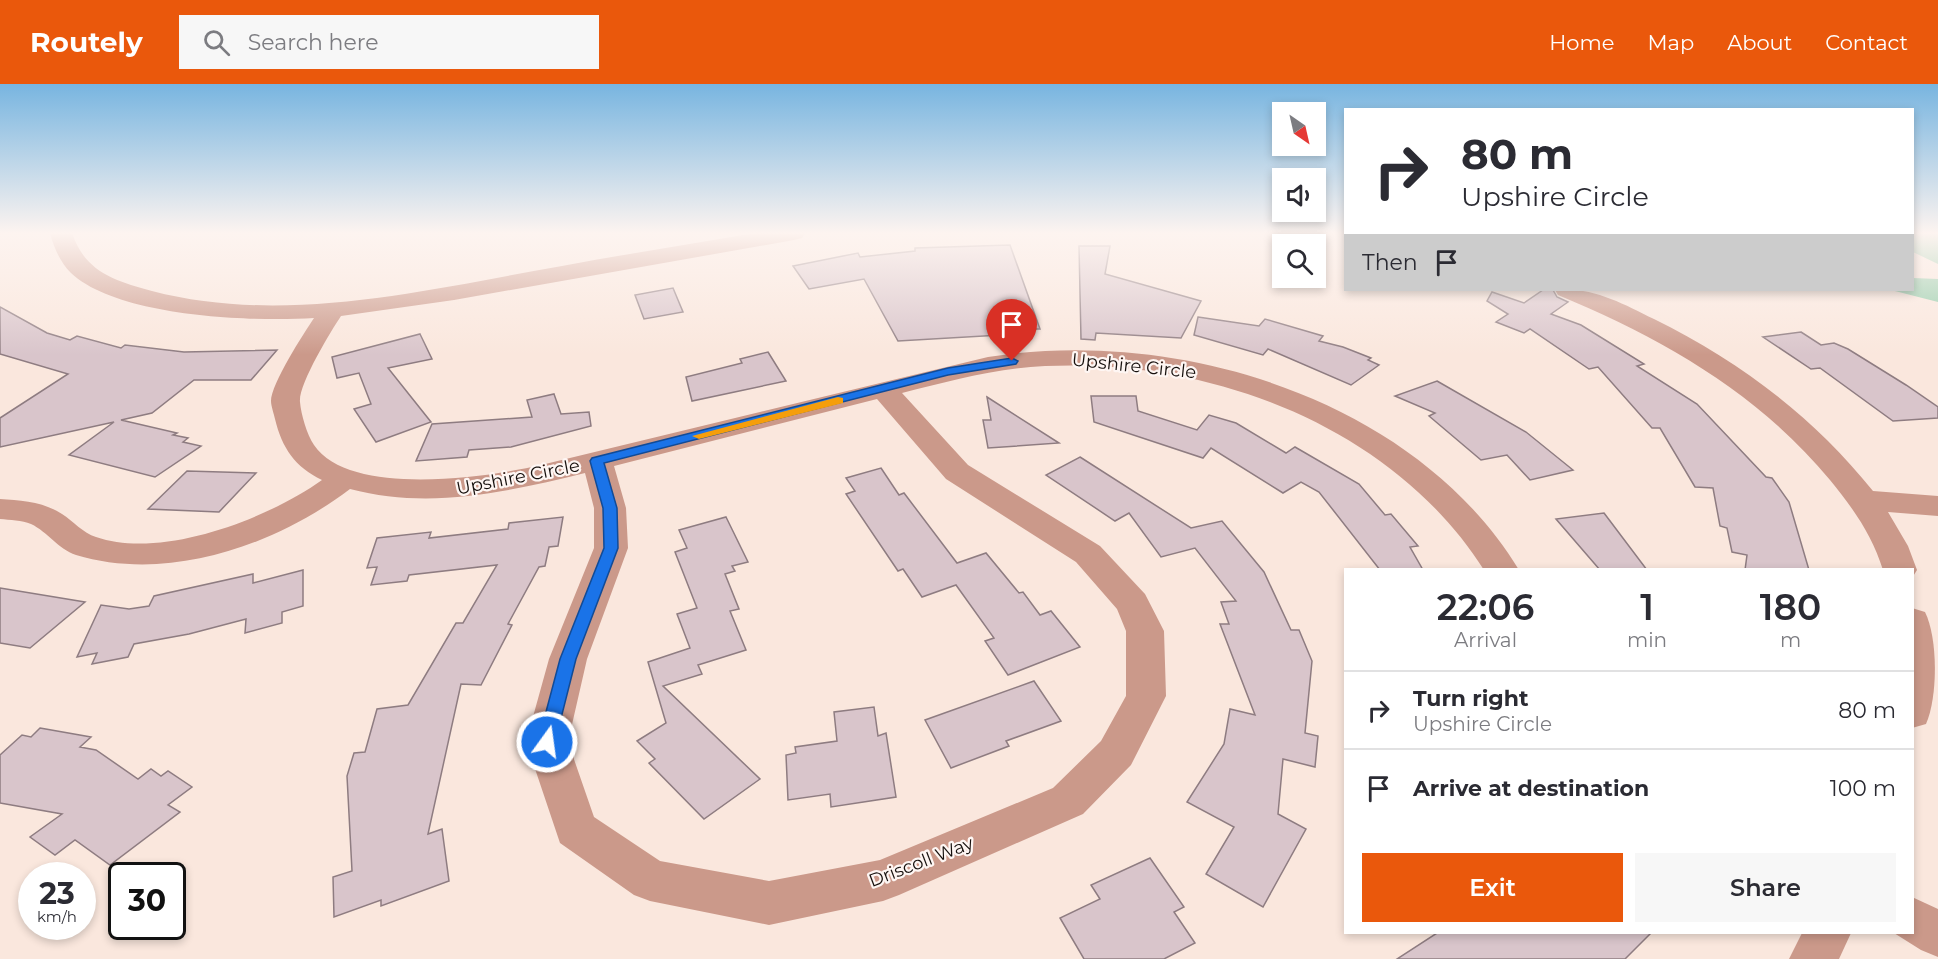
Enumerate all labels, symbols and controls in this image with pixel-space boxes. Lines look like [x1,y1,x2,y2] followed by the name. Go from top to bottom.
[179,15,599,69] search box
[30,25,143,59] text: Routely
[200,26,233,59] icon: search
[248,29,379,56] text: Search here
[1549,30,1614,55] text: Home
[1647,30,1694,55] text: Map
[1727,30,1792,55] text: About
[1825,30,1908,55] text: Contact
[1272,102,1326,156] north arrow
[1272,102,1326,288] map controls
[1461,128,1573,180] text: 80 m
[1362,132,1440,210] icon: right
[1272,168,1326,222] button: sound
[1461,180,1649,213] text: Upshire Circle
[1272,234,1326,288] button: search
[1430,246,1463,279] icon: arrive
[1362,249,1418,276] text: Then
[986,299,1037,361] pin
[995,308,1028,341] icon: arrive
[1071,349,1197,383] street label: Upshire Circle
[454,454,582,500] street label: Upshire Circle
[1437,585,1534,629] text: 22:06
[1640,585,1654,629] text: 1
[1760,585,1821,629] text: 180
[1454,628,1517,652] text: Arrival
[1627,628,1667,652] text: min
[1780,628,1801,652] text: m
[1413,685,1528,712] text: Turn right
[1362,694,1395,727] icon: right
[1838,697,1896,724] text: 80 m
[515,710,579,774] position arrow
[1413,712,1552,736] text: Upshire Circle
[1362,772,1395,805] icon: arrive
[1413,775,1649,802] text: Arrive at destination
[1830,775,1896,802] text: 100 m
[866,832,977,892] street label: Driscoll Way
[1362,853,1623,922] button: Exit
[1635,853,1896,922] button: Share
[108,862,186,940] speed limit sign: 30
[39,875,75,912] text: 23
[37,907,77,926] text: km/h

